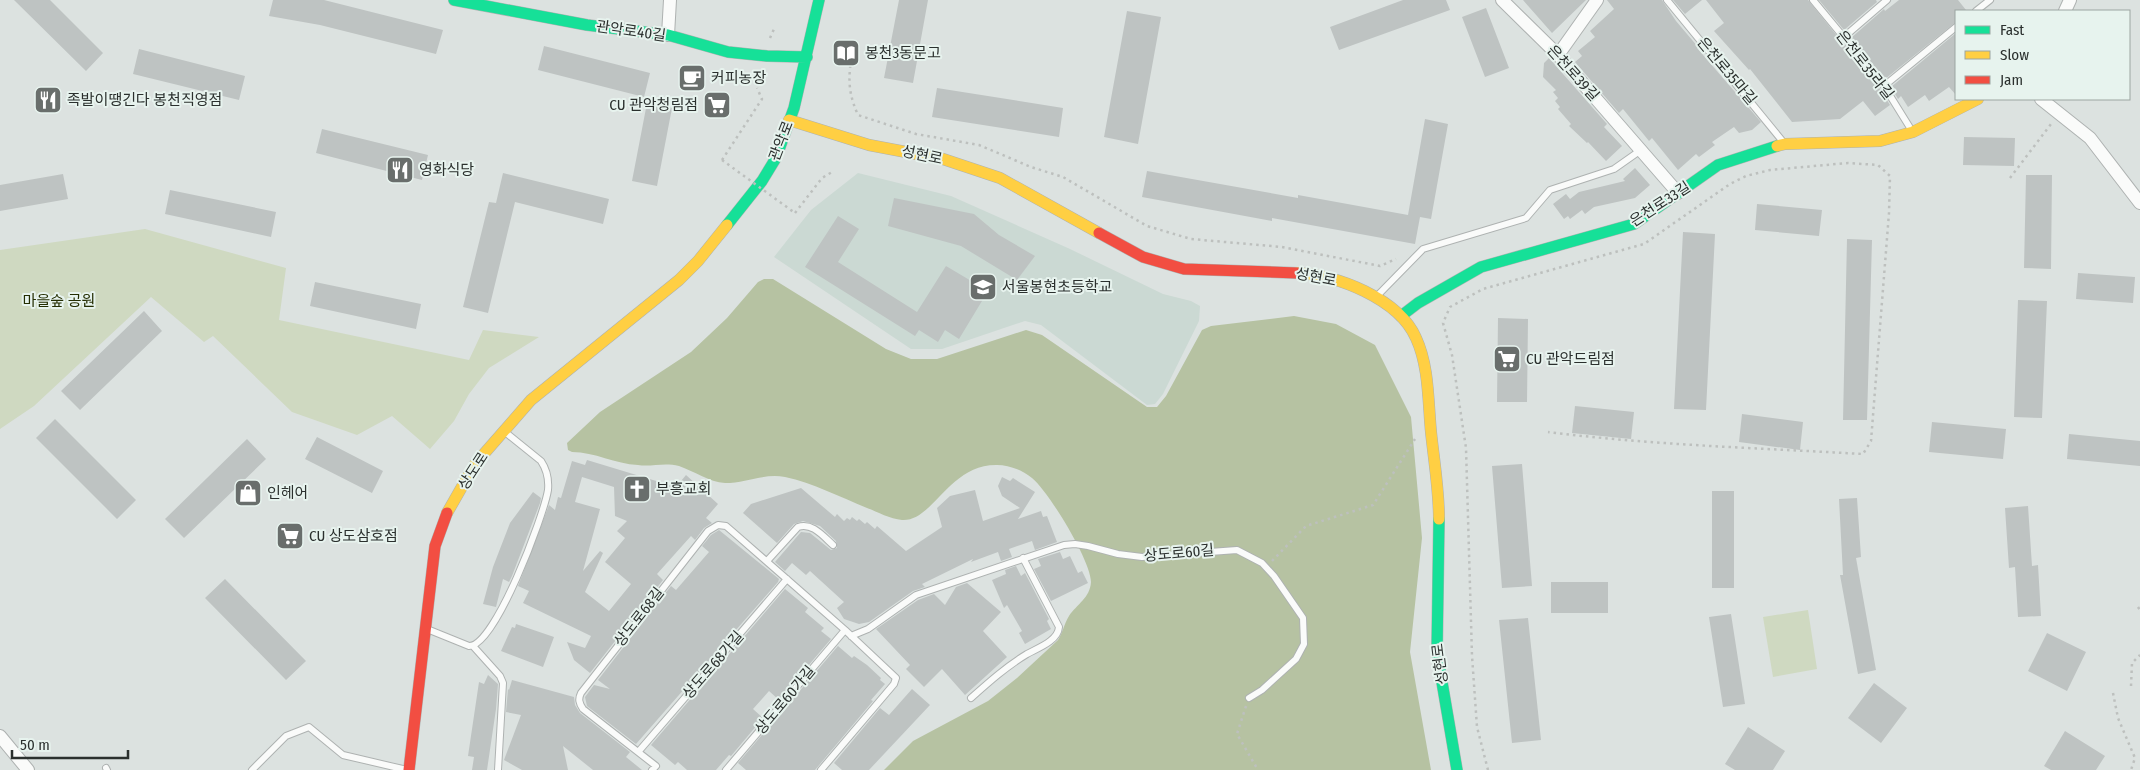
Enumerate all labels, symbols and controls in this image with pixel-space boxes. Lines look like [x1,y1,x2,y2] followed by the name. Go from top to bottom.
[1955,10,2130,100] legend
[595,17,667,45] street label: 관악로40길
[2000,21,2024,39] text: Fast
[1832,27,1898,103] street label: 은천로35라길
[1694,34,1760,108] street label: 은천로35마길
[831,38,861,68] library icon: 봉천3동문고
[1543,41,1603,105] street label: 은천로39길
[865,44,941,62] place label: 봉천3동문고
[2000,46,2029,64] text: Slow
[677,63,707,93] cafe icon: 커피농장
[711,69,766,87] place label: 커피농장
[2000,71,2023,89] text: Jam
[33,85,63,115] restaurant icon: 족발이땡긴다 봉천직영점
[702,90,732,120] supermarket icon: CU 관악청림점
[67,91,222,109] place label: 족발이땡긴다 봉천직영점
[609,96,698,114] place label: CU 관악청림점
[765,118,797,164] street label: 관악로
[900,142,944,168] street label: 성현로
[385,155,415,185] restaurant icon: 영화식당
[419,161,474,179] place label: 영화식당
[1626,178,1694,230] street label: 은천로33길
[1294,264,1338,290] street label: 성현로
[968,272,998,302] school or university icon: 서울봉현초등학교
[1002,278,1112,296] place label: 서울봉현초등학교
[23,292,95,310] park label: 마을숲 공원
[1492,344,1522,374] supermarket icon: CU 관악드림점
[1526,350,1615,368] place label: CU 관악드림점
[454,449,492,493] street label: 상도로
[622,474,652,504] church icon: 부흥교회
[233,478,263,508] shop icon: 인헤어
[656,480,711,498] place label: 부흥교회
[267,484,308,502] place label: 인헤어
[275,521,305,551] supermarket icon: CU 상도삼호점
[309,527,398,545] place label: CU 상도삼호점
[1143,541,1215,565] street label: 상도로60길
[610,584,668,650] street label: 상도로68길
[679,627,747,703] street label: 상도로68가길
[1429,642,1451,686] street label: 성현로
[751,662,819,738] street label: 상도로60가길
[12,728,129,760] scale bar
[20,736,50,754] text: 50 m

